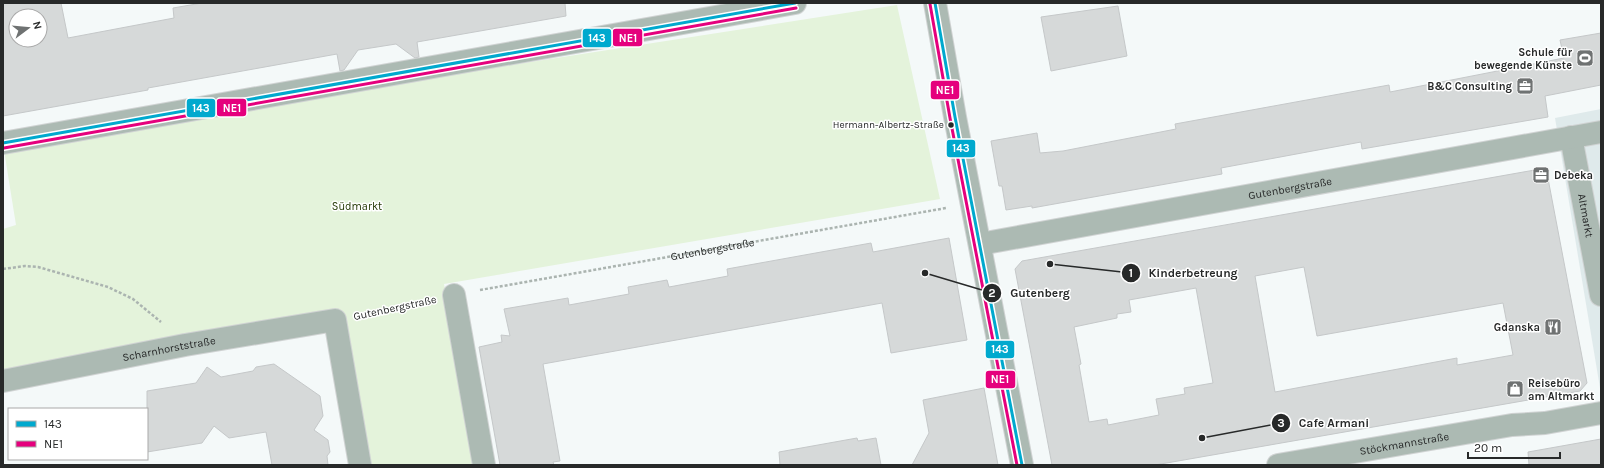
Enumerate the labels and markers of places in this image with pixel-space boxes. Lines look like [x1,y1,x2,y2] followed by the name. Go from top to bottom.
[1474,46,1573,72] place label: Schule für bewegende Künste
[1575,48,1595,68] sports icon: Schule für bewegende Künste
[1515,76,1535,96] office icon: B&C Consulting
[1427,80,1513,93] place label: B&C Consulting
[833,119,944,131] place label: Hermann-Albertz-Straße
[946,120,956,130] marker: Hermann-Albertz-Straße
[1531,165,1551,185] office icon: Debeka
[1554,169,1593,182] place label: Debeka
[1121,261,1246,285] callout: Kinderbetreung
[982,281,1078,305] callout: Gutenberg
[1543,317,1563,337] restaurant icon: Gdanska
[1494,321,1540,334] place label: Gdanska
[1528,377,1595,403] place label: Reisebüro am Altmarkt
[1505,379,1525,399] shop icon: Reisebüro am Altmarkt
[1271,411,1377,435] callout: Cafe Armani

